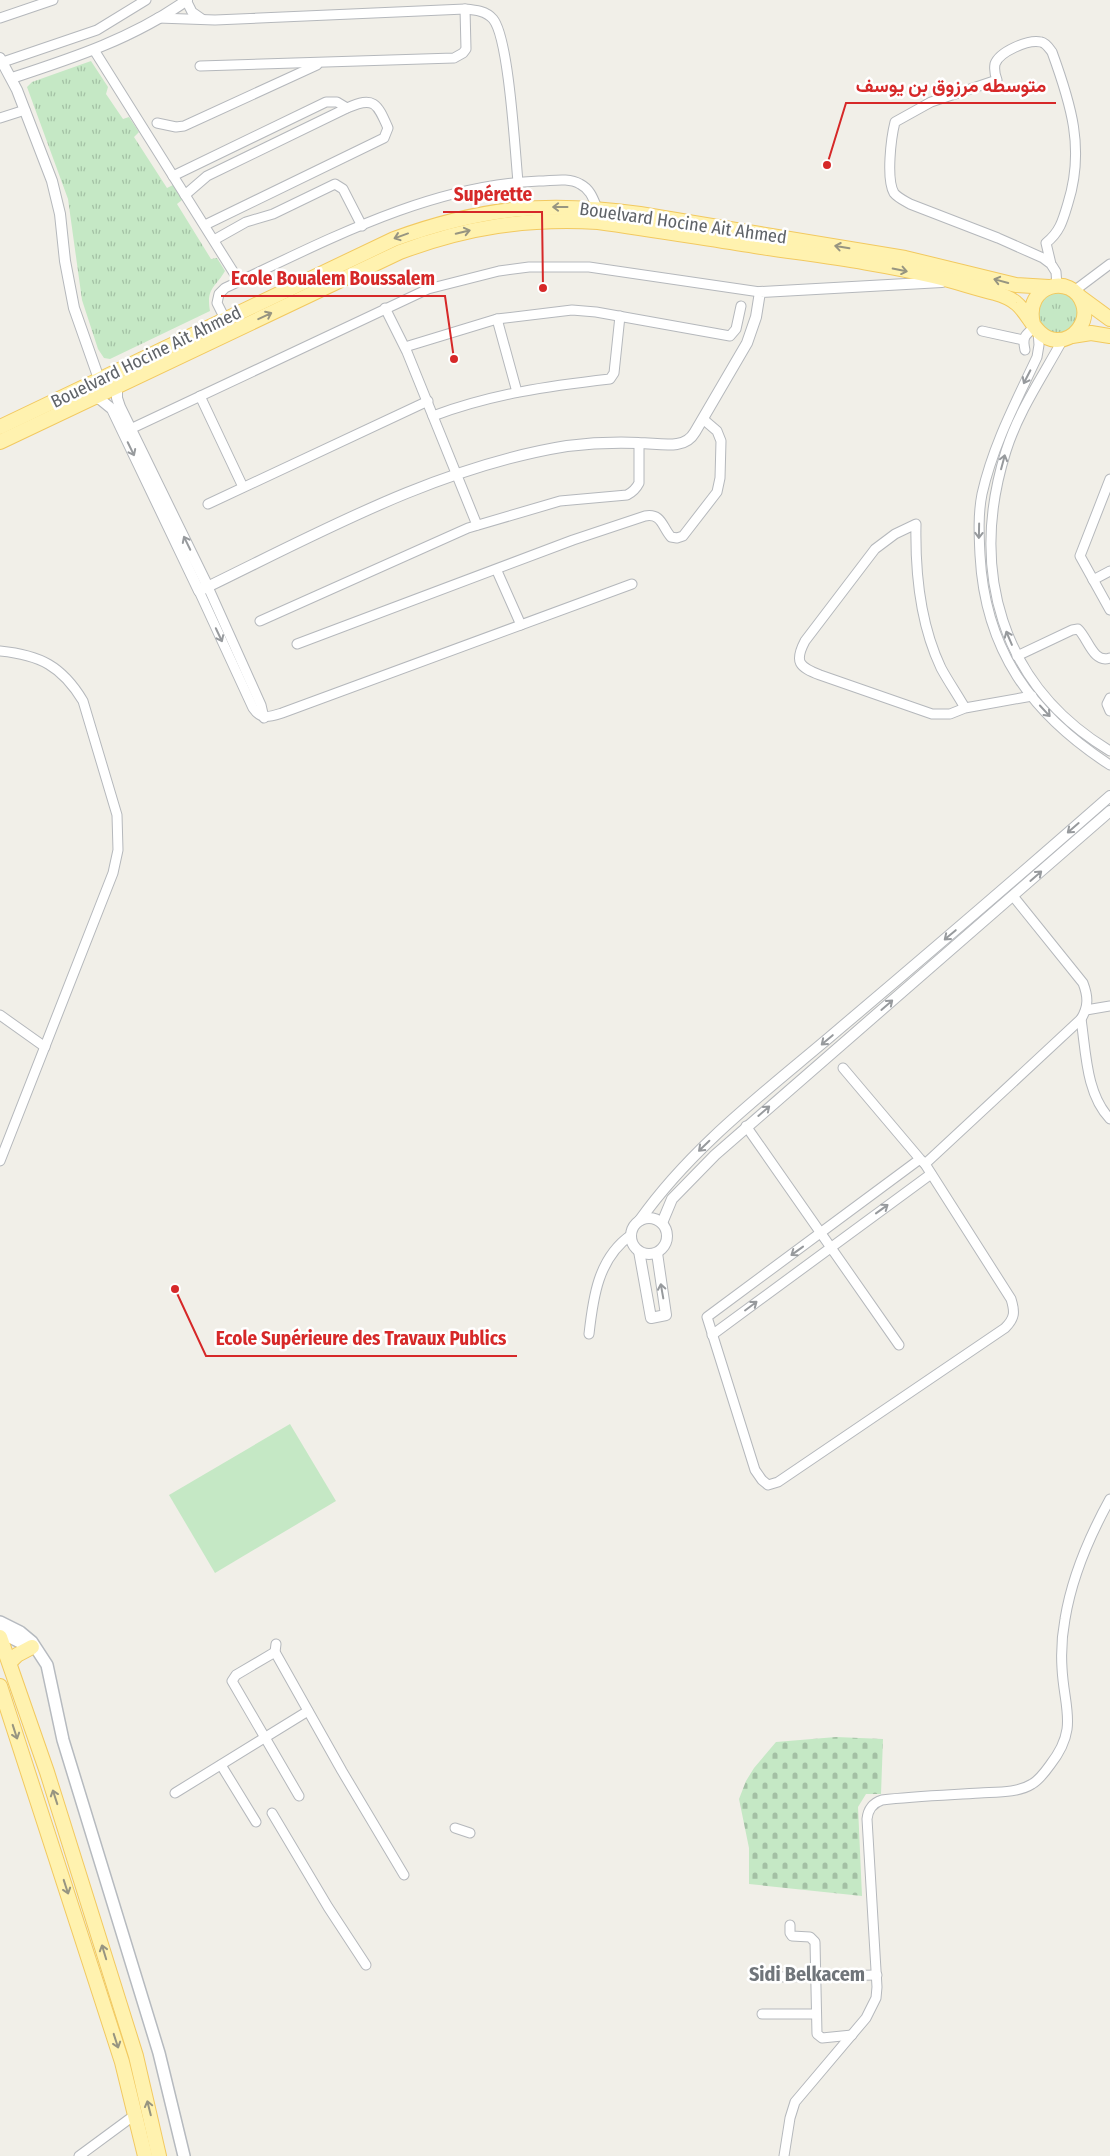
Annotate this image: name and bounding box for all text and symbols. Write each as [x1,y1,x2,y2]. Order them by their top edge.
callout: متوسطه مرزوق بن يوسف [846,69,1056,103]
text: متوسطه مرزوق بن يوسف [856,74,1046,98]
callout: Supérette [443,178,542,212]
text: Supérette [454,183,533,206]
street label: Bouelvard Hocine Ait Ahmed [578,198,788,248]
one-way arrow [552,202,568,212]
one-way arrow [454,226,470,236]
one-way arrow [394,232,409,241]
one-way arrow [834,242,850,252]
callout: Ecole Boualem Boussalem [221,262,445,296]
one-way arrow [892,265,908,275]
text: Ecole Boualem Boussalem [231,267,435,290]
one-way arrow [993,275,1009,285]
street label: Bouelvard Hocine Ait Ahmed [47,301,245,413]
one-way arrow [257,310,272,320]
one-way arrow [1022,370,1032,385]
one-way arrow [127,441,136,456]
one-way arrow [999,454,1008,470]
one-way arrow [975,523,984,539]
one-way arrow [182,536,191,551]
one-way arrow [215,628,225,643]
one-way arrow [1003,631,1013,646]
one-way arrow [1039,705,1051,718]
one-way arrow [1067,823,1080,834]
one-way arrow [1030,870,1043,881]
one-way arrow [944,929,957,940]
one-way arrow [880,999,893,1010]
one-way arrow [820,1034,833,1046]
one-way arrow [757,1106,770,1117]
one-way arrow [697,1140,710,1152]
one-way arrow [875,1204,889,1214]
one-way arrow [790,1246,804,1256]
one-way arrow [656,1284,666,1300]
one-way arrow [744,1300,757,1311]
callout: Ecole Supérieure des Travaux Publics [206,1322,517,1356]
text: Ecole Supérieure des Travaux Publics [216,1327,507,1350]
one-way arrow [11,1724,21,1740]
one-way arrow [50,1790,59,1806]
one-way arrow [62,1878,71,1894]
one-way arrow [99,1945,108,1961]
district label: Sidi Belkacem [749,1962,865,1986]
one-way arrow [111,2033,121,2049]
one-way arrow [144,2101,153,2117]

